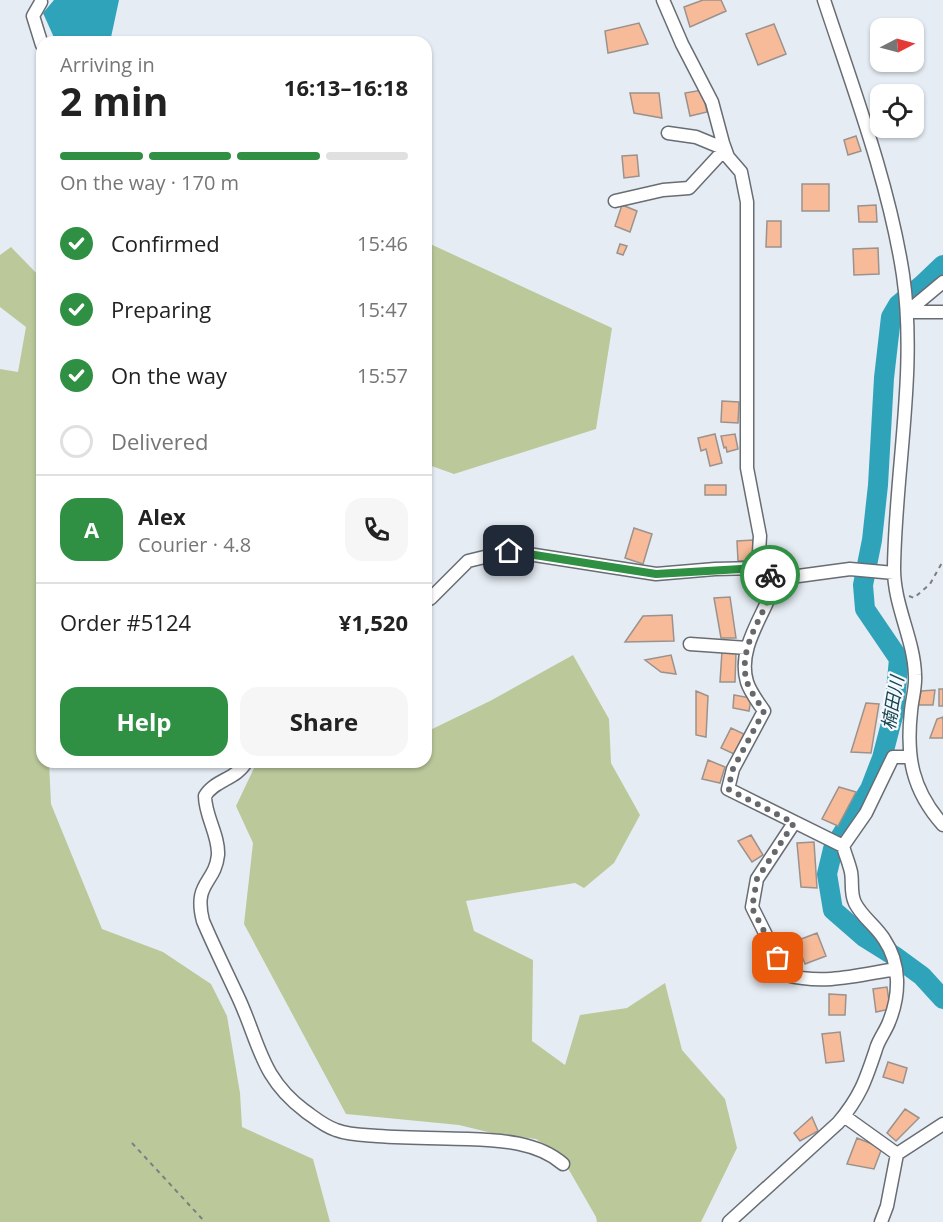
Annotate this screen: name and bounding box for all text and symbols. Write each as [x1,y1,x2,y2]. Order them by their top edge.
north arrow [870,18,924,72]
map controls [870,18,924,138]
text: Arriving in [60,51,155,78]
text: 16:13–16:18 [284,72,408,102]
text: 2 min [60,74,168,127]
button: locate [870,84,924,138]
text: On the way · 170 m [60,169,239,196]
icon: check [60,227,93,260]
text: Confirmed [111,228,220,258]
text: 15:46 [357,230,408,257]
icon: check [60,293,93,326]
text: Preparing [111,294,211,324]
text: 15:47 [357,296,408,323]
icon: check [60,359,93,392]
text: On the way [111,360,227,390]
text: 15:57 [357,362,408,389]
text: Delivered [111,426,209,456]
button: phone [345,498,408,561]
text: Alex [138,501,186,531]
text: A [84,514,99,544]
pin [483,525,534,576]
text: Courier · 4.8 [138,531,251,558]
icon: home [492,534,525,567]
courier [740,545,800,605]
icon: bike [754,559,787,592]
text: Order #5124 [60,607,191,637]
text: ¥1,520 [339,607,408,637]
water label: 楠田川 [875,672,909,732]
button: Help [60,687,228,756]
button: Share [240,687,408,756]
pin [752,932,803,983]
icon: bag [761,941,794,974]

